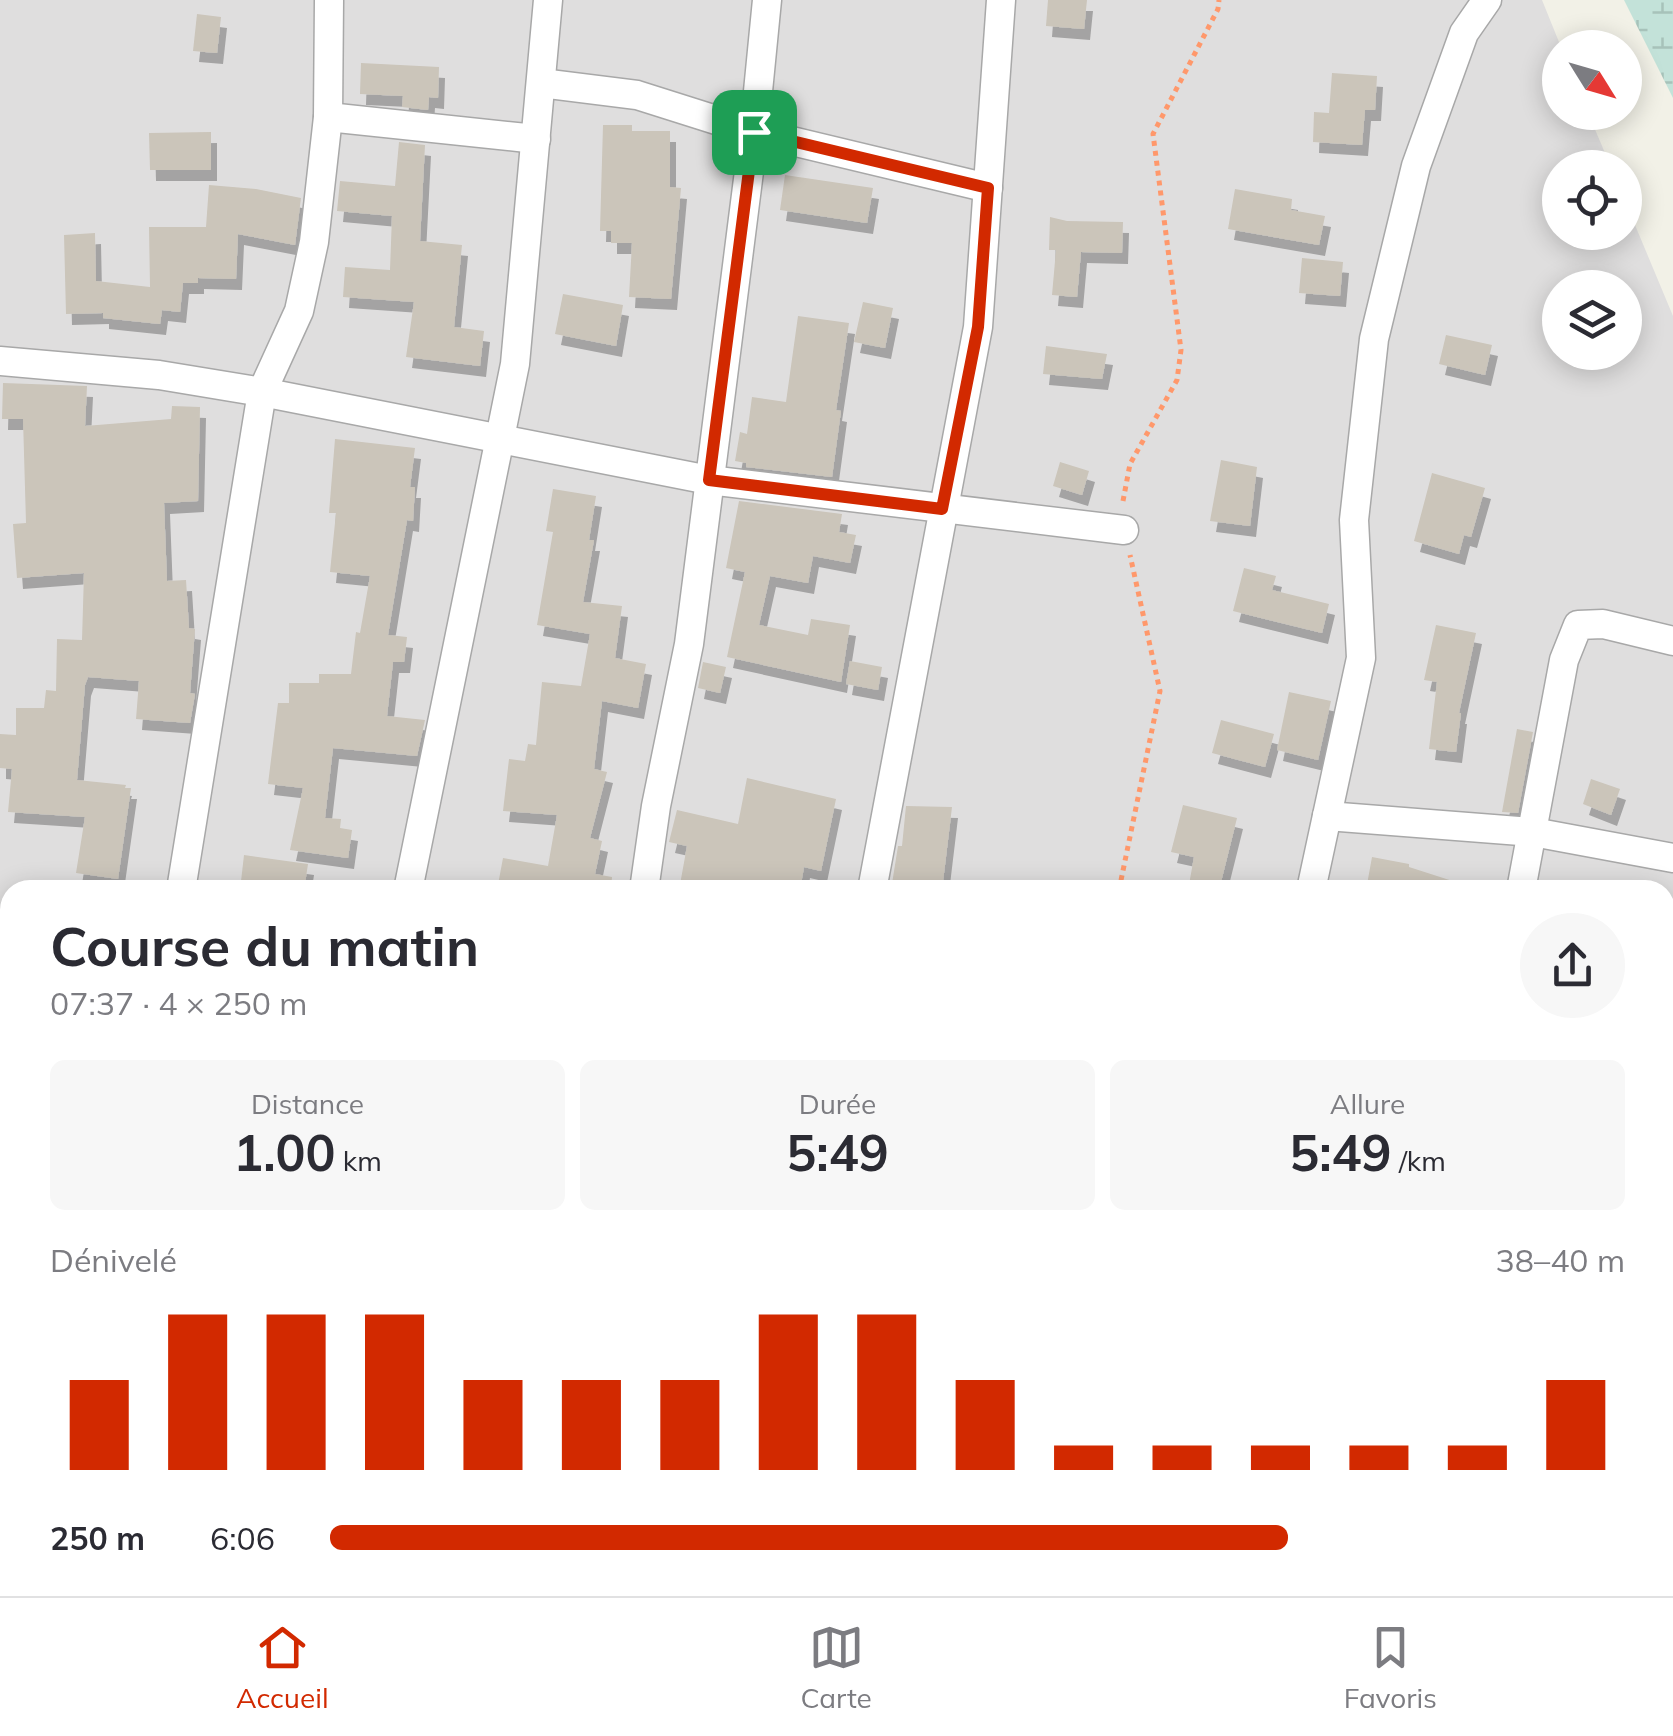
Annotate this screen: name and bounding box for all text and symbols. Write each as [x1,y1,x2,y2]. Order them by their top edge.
north arrow [1542,30,1642,130]
map controls [1542,30,1642,370]
pin [712,90,797,175]
icon: arrive [727,105,782,160]
button: locate [1542,150,1642,250]
button: layers [1542,270,1642,370]
text: Course du matin [50,911,479,980]
button: share [1520,913,1625,1018]
text: 07:37 · 4 × 250 m [50,983,307,1023]
text: Distance [251,1086,364,1121]
text: Durée [799,1086,876,1121]
text: Allure [1330,1086,1405,1121]
text: 1.00 [233,1121,336,1184]
text: 5:49 [786,1121,889,1184]
text: 5:49 [1289,1121,1392,1184]
text: km [336,1143,382,1178]
text: /km [1392,1143,1446,1178]
text: Dénivelé [50,1240,177,1280]
text: 38–40 m [1496,1240,1625,1280]
text: 250 m [50,1518,145,1558]
text: 6:06 [210,1518,275,1558]
tab: Accueil [236,1620,329,1715]
tab: Carte [801,1620,872,1715]
tab: Favoris [1344,1620,1437,1715]

